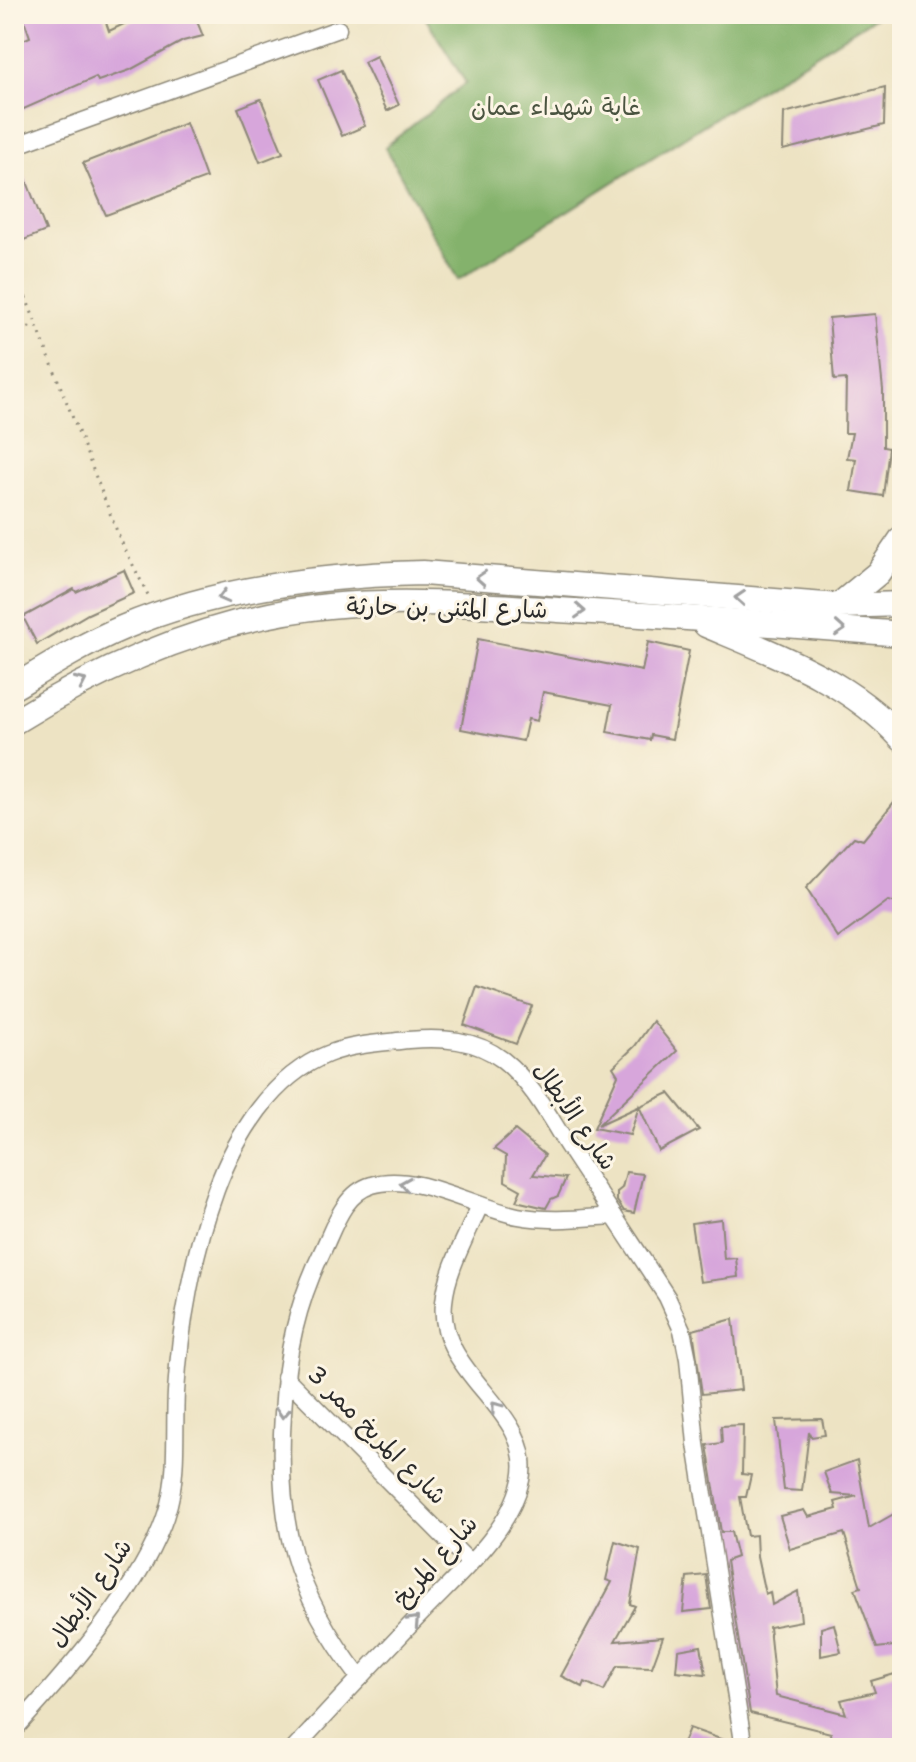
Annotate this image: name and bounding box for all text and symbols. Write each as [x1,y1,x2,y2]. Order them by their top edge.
park label: غابة شهداء عمان [471,91,641,123]
one-way arrow [474,570,487,587]
one-way arrow [217,588,231,605]
street label: شارع المثنى بن حارثة [346,590,548,627]
one-way arrow [733,590,746,607]
one-way arrow [574,602,587,619]
one-way arrow [833,620,846,637]
one-way arrow [73,676,88,692]
street label: شارع الأبطال [525,1055,625,1177]
one-way arrow [398,1176,412,1193]
street label: شارع المريخ ممر 3 [300,1358,454,1512]
one-way arrow [491,1401,505,1416]
one-way arrow [275,1407,292,1420]
street label: شارع المريخ [385,1508,485,1614]
street label: شارع الأبطال [40,1532,140,1654]
one-way arrow [404,1616,419,1630]

